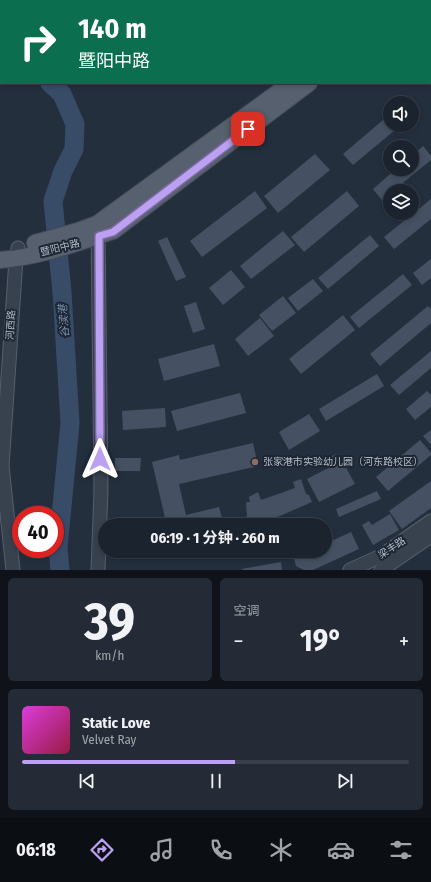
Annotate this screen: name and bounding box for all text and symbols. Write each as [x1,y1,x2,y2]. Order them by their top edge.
text: 140 m [78,12,147,45]
icon: right [12,16,64,68]
text: 暨阳中路 [78,50,150,72]
map controls [383,96,419,220]
button: sound [383,96,419,132]
pin [231,112,265,146]
icon: arrive [237,118,259,140]
button: search [383,140,419,176]
button: layers [383,184,419,220]
street label: 暨阳中路 [39,237,81,259]
water label: 谷渎港 [56,302,72,338]
street label: 河西路 [4,310,18,340]
position arrow [79,438,121,480]
place label: 张家港市实验幼儿园（河东路校区） [263,456,423,468]
marker: 张家港市实验幼儿园（河东路校区） [250,457,260,467]
speed limit sign: 40 [12,506,64,558]
text: 06:19 · 1 分钟 · 260 m [150,529,280,547]
street label: 梁丰路 [376,535,408,561]
text: 39 [84,590,135,653]
text: 空调 [234,603,260,618]
text: 19° [300,623,342,659]
text: − [234,628,243,655]
text: + [399,628,409,655]
text: km/h [95,648,124,663]
text: Static Love [82,714,150,732]
text: Velvet Ray [82,732,136,747]
icon: previous [76,770,98,792]
icon: pause [205,770,227,792]
icon: next [334,770,356,792]
icon: directions [88,836,116,864]
icon: music [148,836,176,864]
icon: phone [207,836,235,864]
icon: climate [267,836,295,864]
icon: car [327,836,355,864]
icon: filters [387,836,415,864]
text: 06:18 [16,839,56,861]

